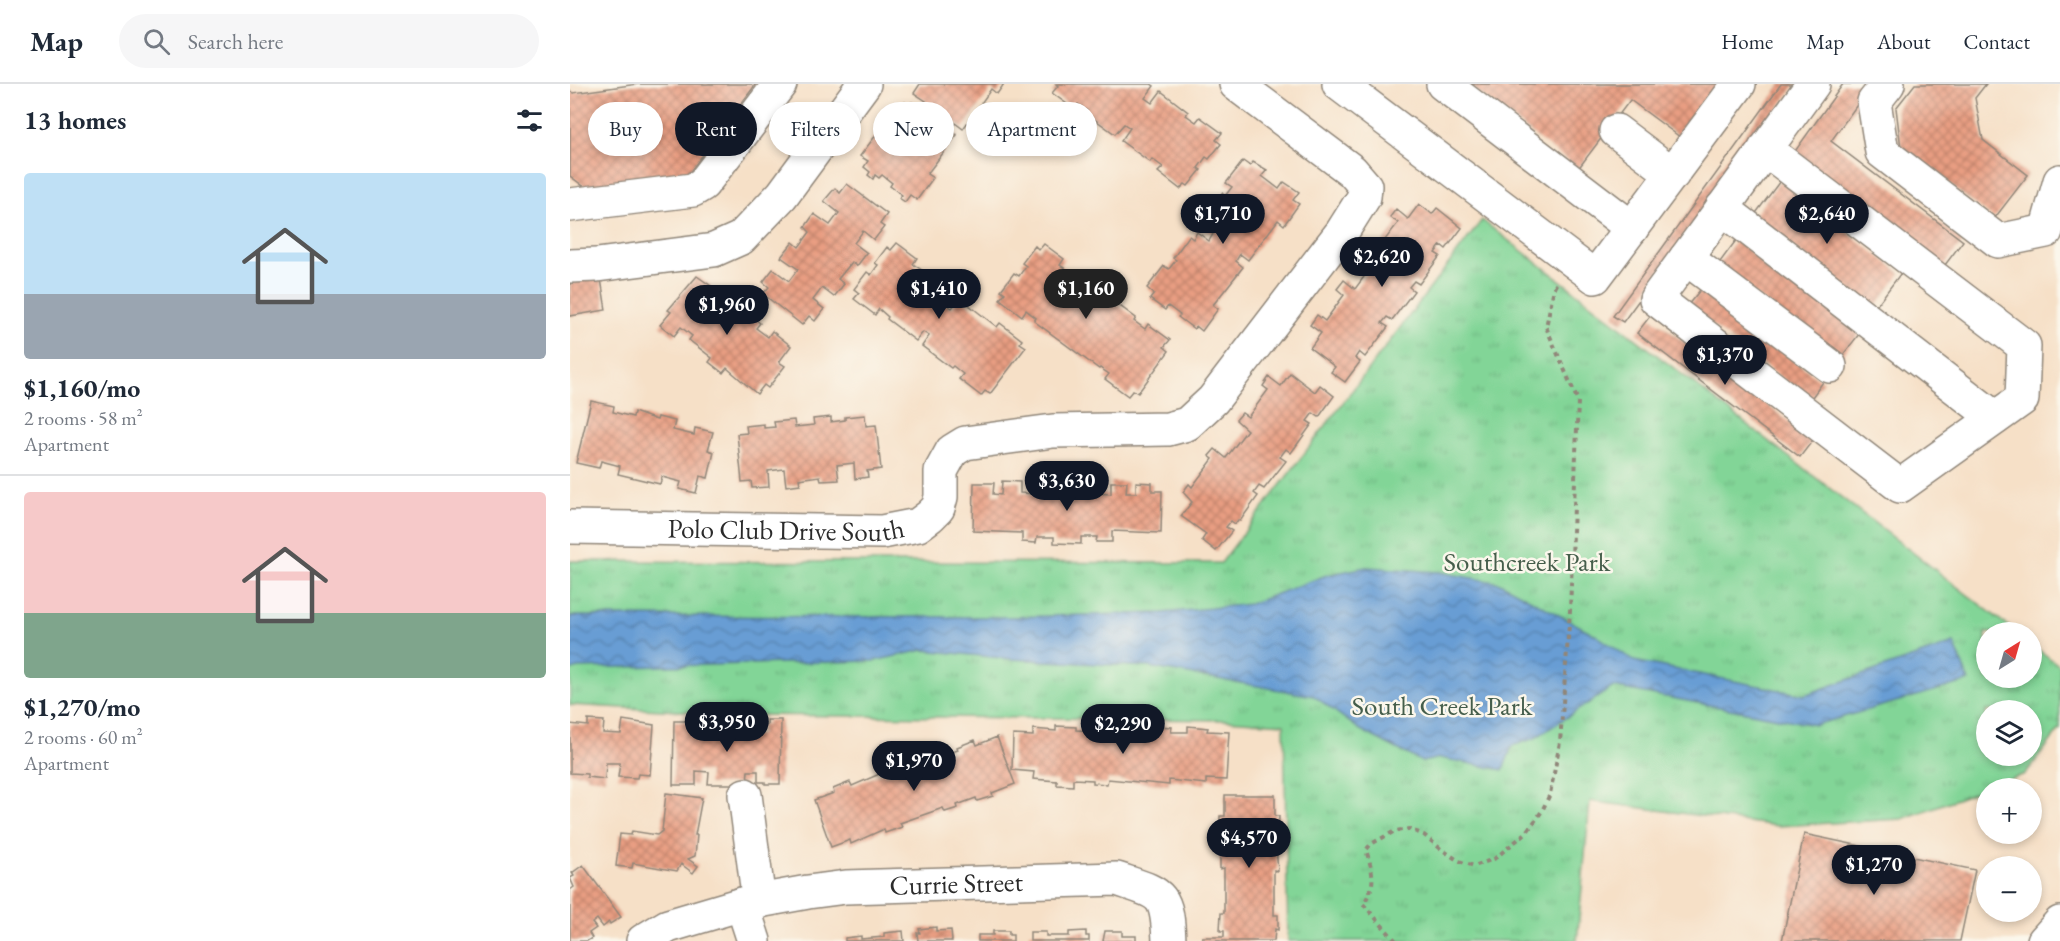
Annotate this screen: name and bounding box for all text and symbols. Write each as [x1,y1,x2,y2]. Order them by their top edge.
search box [119,14,539,68]
text: Map [30,23,83,59]
icon: search [140,25,173,58]
text: Search here [188,27,283,56]
text: Home [1721,28,1773,55]
text: Map [1806,28,1844,55]
text: About [1877,28,1930,55]
text: Contact [1963,28,2030,55]
chip: Buy [588,102,663,156]
chip: Rent [675,102,757,156]
chip: Filters [769,102,861,156]
chip: New [873,102,954,156]
chip: Apartment [966,102,1097,156]
text: 13 homes [24,103,126,137]
icon: filters [513,104,546,137]
pin: $1,710 [1174,194,1272,245]
pin: $2,640 [1778,194,1876,245]
text: $1,710 [1195,200,1251,226]
text: $2,640 [1799,200,1855,226]
icon: home [231,212,339,320]
pin: $2,620 [1333,237,1431,288]
text: $2,620 [1354,243,1410,269]
pin: $1,410 [890,269,988,320]
pin: $1,160 [1037,269,1135,320]
text: $1,410 [911,275,967,301]
text: $1,160 [1058,275,1114,301]
pin: $1,960 [678,285,776,336]
text: $1,960 [699,291,755,317]
pin: $1,370 [1676,335,1774,386]
text: $1,370 [1697,341,1753,367]
text: $1,160/mo [24,371,140,405]
text: 2 rooms · 58 m² [24,405,143,431]
text: Apartment [24,431,109,457]
pin: $3,630 [1018,461,1116,512]
text: $3,630 [1039,467,1095,493]
street label: Polo Club Drive South [667,510,907,549]
icon: home [231,531,339,639]
park label: Southcreek Park [1444,544,1611,579]
north arrow [1976,622,2042,688]
map controls [1976,622,2042,922]
park label: South Creek Park [1352,688,1533,723]
text: $1,270/mo [24,690,140,724]
button: layers [1976,700,2042,766]
pin: $3,950 [678,702,776,753]
pin: $2,290 [1074,704,1172,755]
text: $3,950 [699,708,755,734]
text: $2,290 [1095,710,1151,736]
text: 2 rooms · 60 m² [24,724,143,750]
pin: $1,970 [865,741,963,792]
text: $1,970 [886,747,942,773]
text: Apartment [24,750,109,776]
button: + [1976,778,2042,844]
pin: $4,570 [1200,818,1298,869]
text: $4,570 [1221,824,1277,850]
pin: $1,270 [1825,845,1923,896]
text: $1,270 [1846,851,1902,877]
button: − [1976,856,2042,922]
street label: Currie Street [889,864,1024,903]

